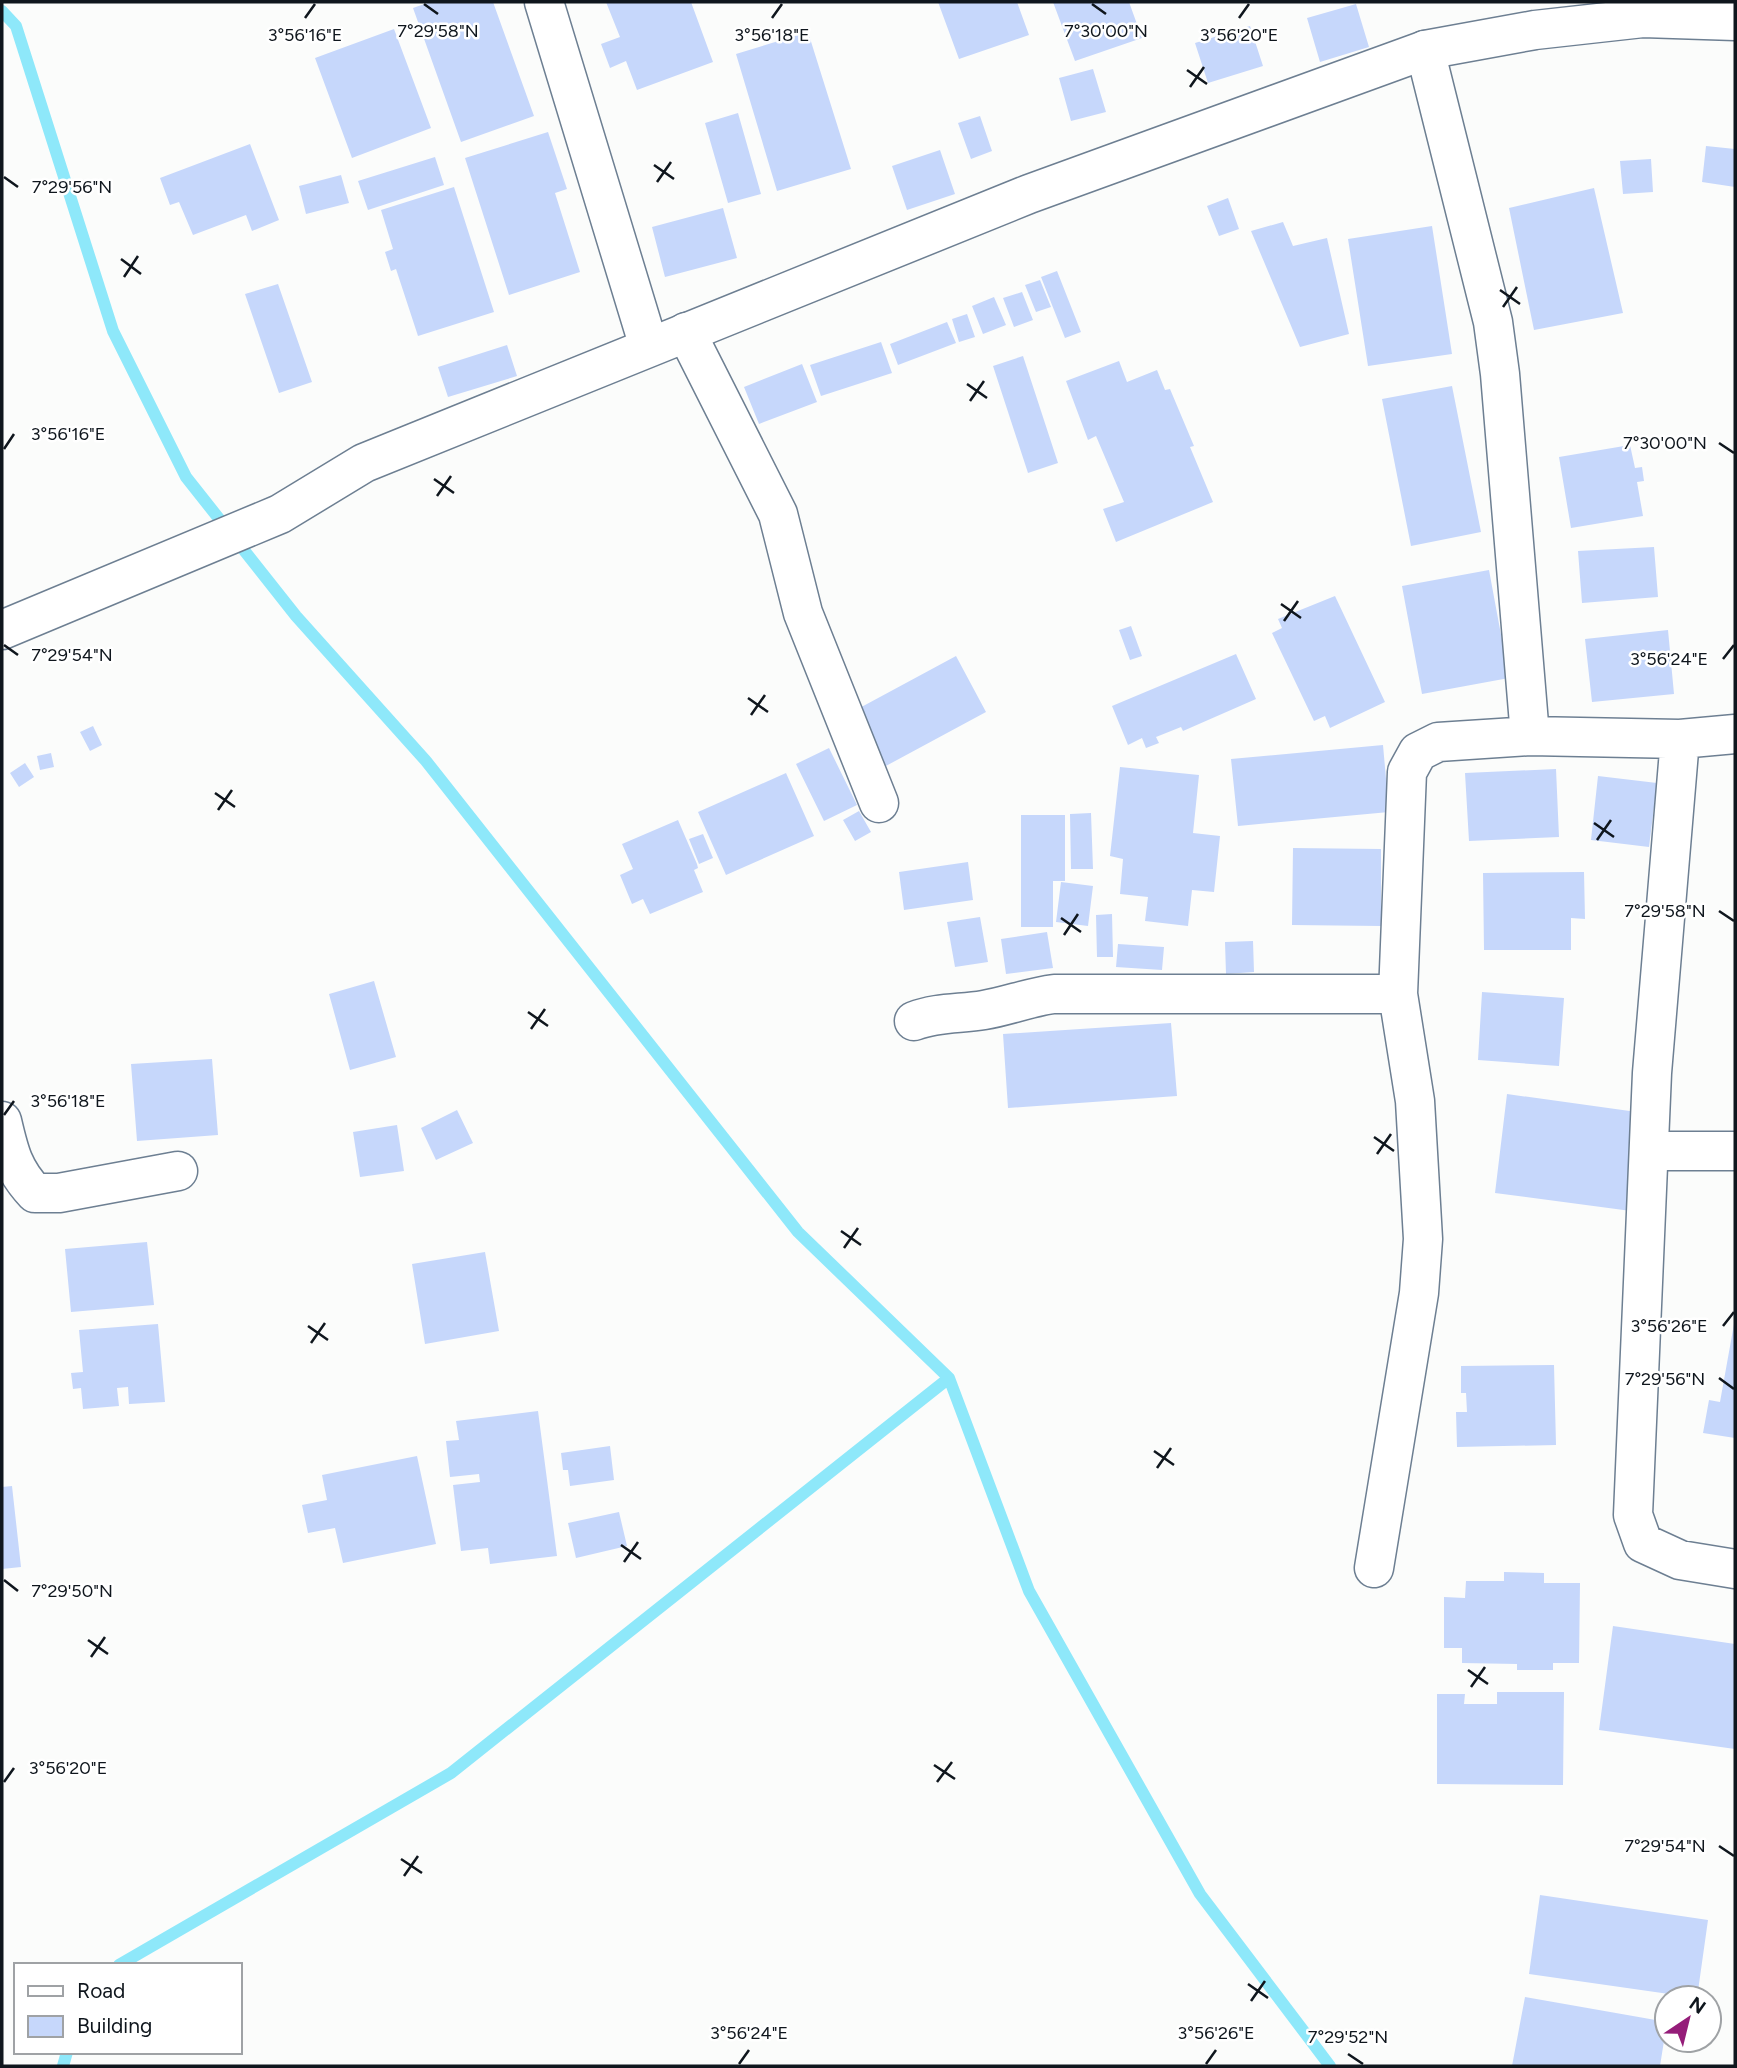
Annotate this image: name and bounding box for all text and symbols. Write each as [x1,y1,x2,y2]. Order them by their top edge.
text: 7°29'58"N [397,20,479,42]
text: 7°30'00"N [1064,20,1148,42]
text: 3°56'16"E [268,24,342,46]
text: 3°56'18"E [734,24,810,46]
text: 3°56'20"E [1200,24,1278,46]
text: 7°29'56"N [32,176,112,198]
text: 3°56'16"E [31,423,105,445]
text: 7°30'00"N [1623,432,1707,454]
text: 7°29'54"N [31,644,113,666]
text: 3°56'24"E [1630,648,1708,670]
text: 7°29'58"N [1624,900,1706,922]
text: 3°56'18"E [30,1090,106,1112]
text: 3°56'26"E [1630,1315,1708,1337]
text: 7°29'56"N [1625,1368,1705,1390]
text: 7°29'50"N [31,1580,113,1602]
text: 3°56'20"E [29,1757,107,1779]
text: 7°29'54"N [1624,1835,1706,1857]
legend [14,1963,242,2054]
text: Road [77,1978,125,2003]
north arrow [1653,1984,1723,2054]
text: N [1685,1992,1710,2019]
text: Building [77,2013,152,2038]
text: 3°56'24"E [710,2022,788,2044]
text: 3°56'26"E [1177,2022,1255,2044]
text: 7°29'52"N [1308,2026,1388,2048]

